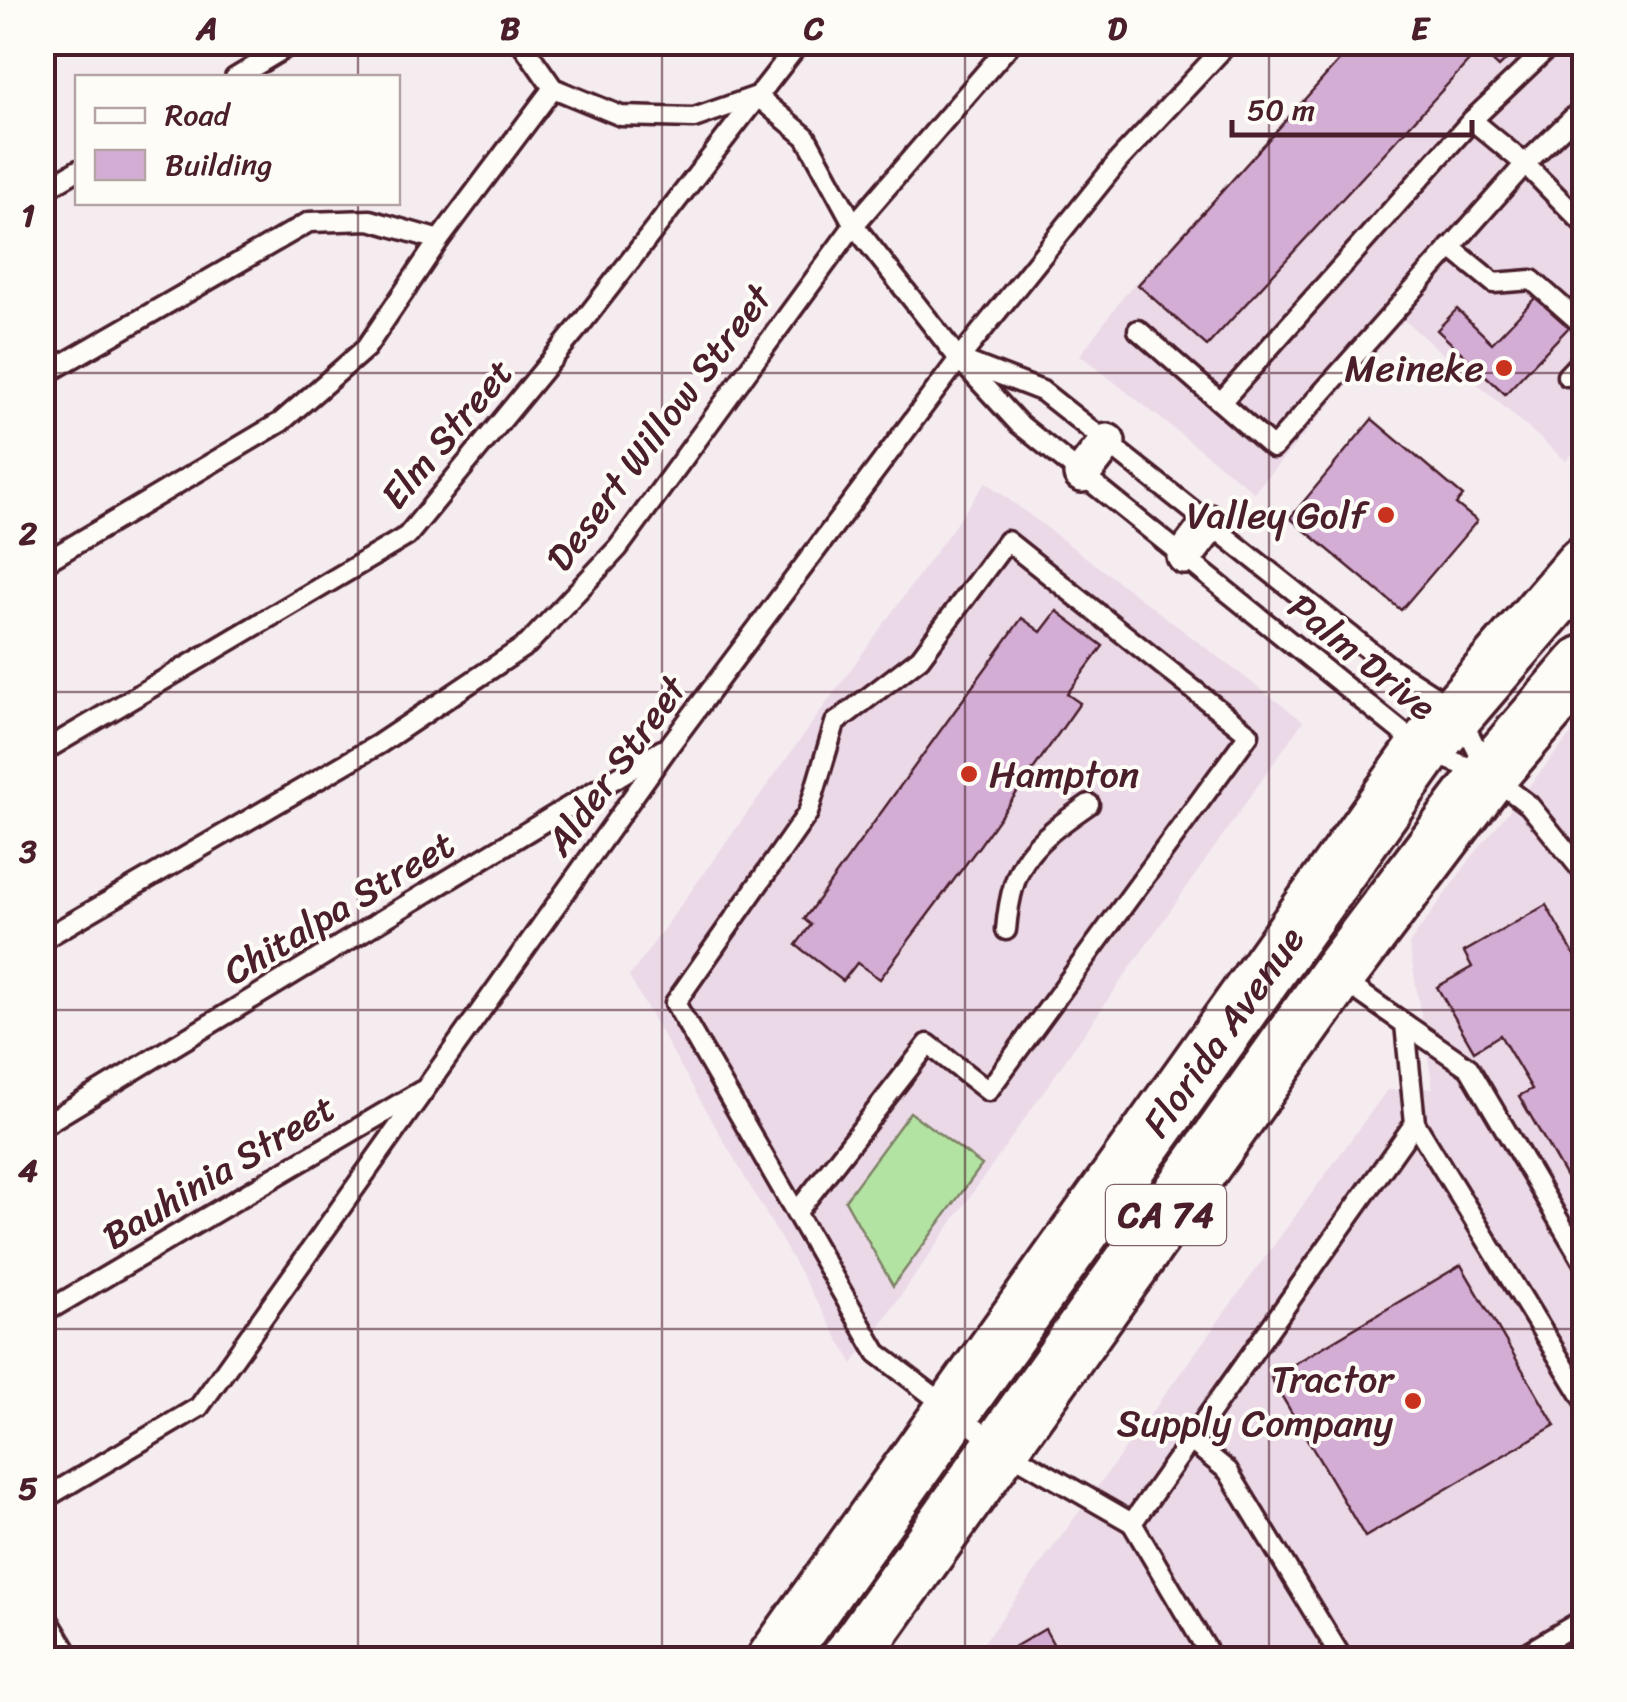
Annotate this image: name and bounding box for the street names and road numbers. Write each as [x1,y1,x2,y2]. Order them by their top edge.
street label: Desert Willow Street [528,268,791,586]
street label: Elm Street [363,343,531,525]
street label: Palm Drive [1272,575,1452,739]
street label: Alder Street [527,660,706,871]
street label: Chitalpa Street [210,812,468,1004]
street label: Florida Avenue [1124,911,1322,1152]
street label: Bauhinia Street [89,1076,349,1268]
road number: CA 74 [1106,1185,1226,1245]

